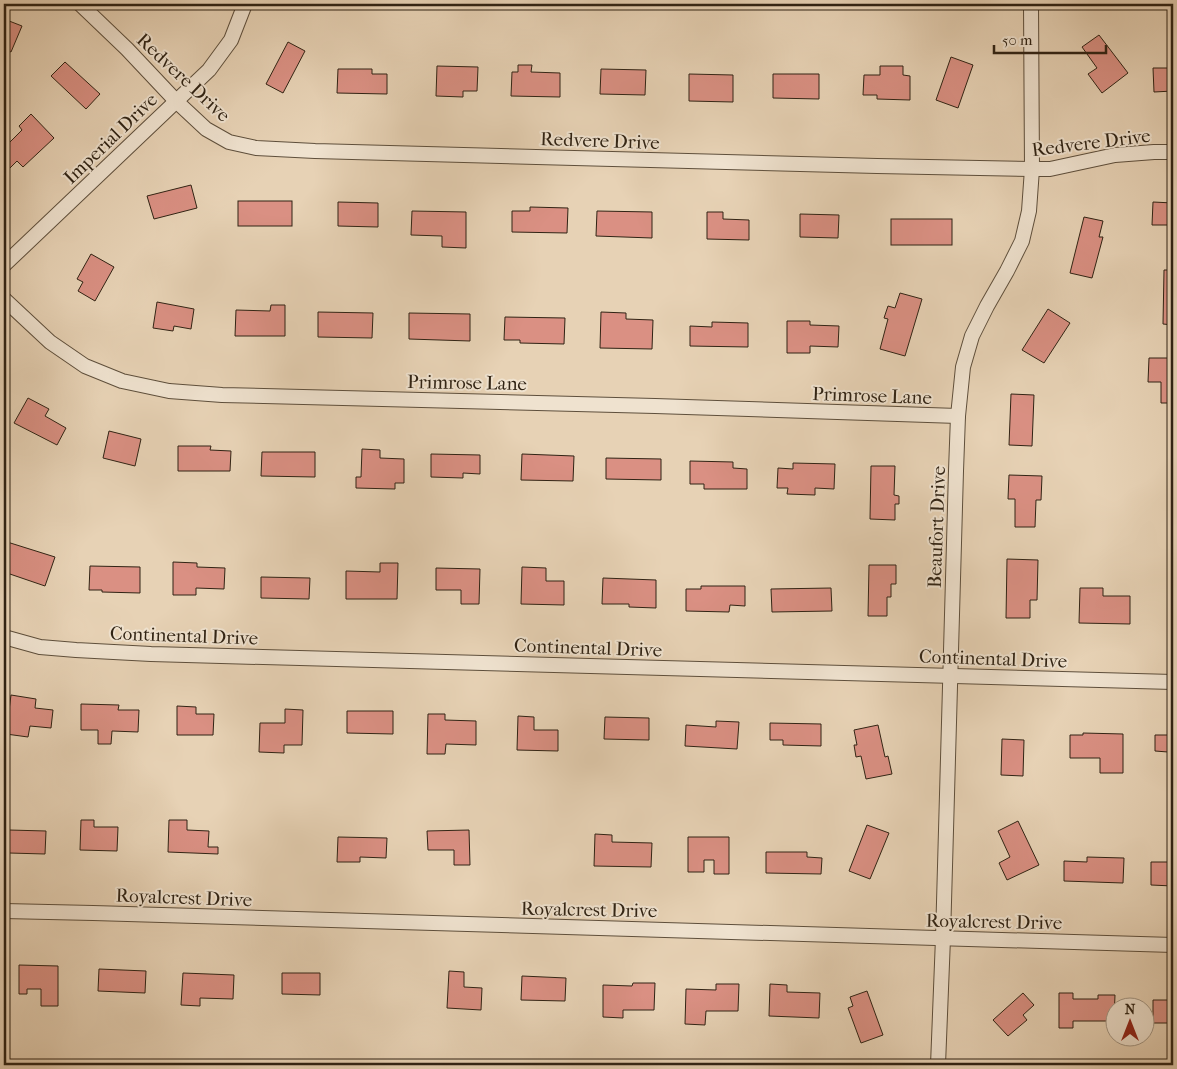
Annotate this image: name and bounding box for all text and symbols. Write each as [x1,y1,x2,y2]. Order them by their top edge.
scale bar [994,22,1107,54]
street label: Redvere Drive [132,29,235,127]
text: 50 m [1002,31,1033,49]
street label: Imperial Drive [59,89,162,189]
street label: Redvere Drive [1030,125,1152,161]
street label: Redvere Drive [540,128,660,154]
street label: Primrose Lane [407,371,527,395]
street label: Primrose Lane [812,383,932,409]
street label: Beaufort Drive [924,466,950,588]
street label: Continental Drive [110,622,258,650]
street label: Continental Drive [514,634,662,662]
street label: Continental Drive [919,645,1067,673]
street label: Royalcrest Drive [115,885,253,911]
street label: Royalcrest Drive [521,898,657,922]
street label: Royalcrest Drive [926,910,1062,934]
north arrow [1104,996,1154,1046]
text: N [1125,1001,1136,1018]

